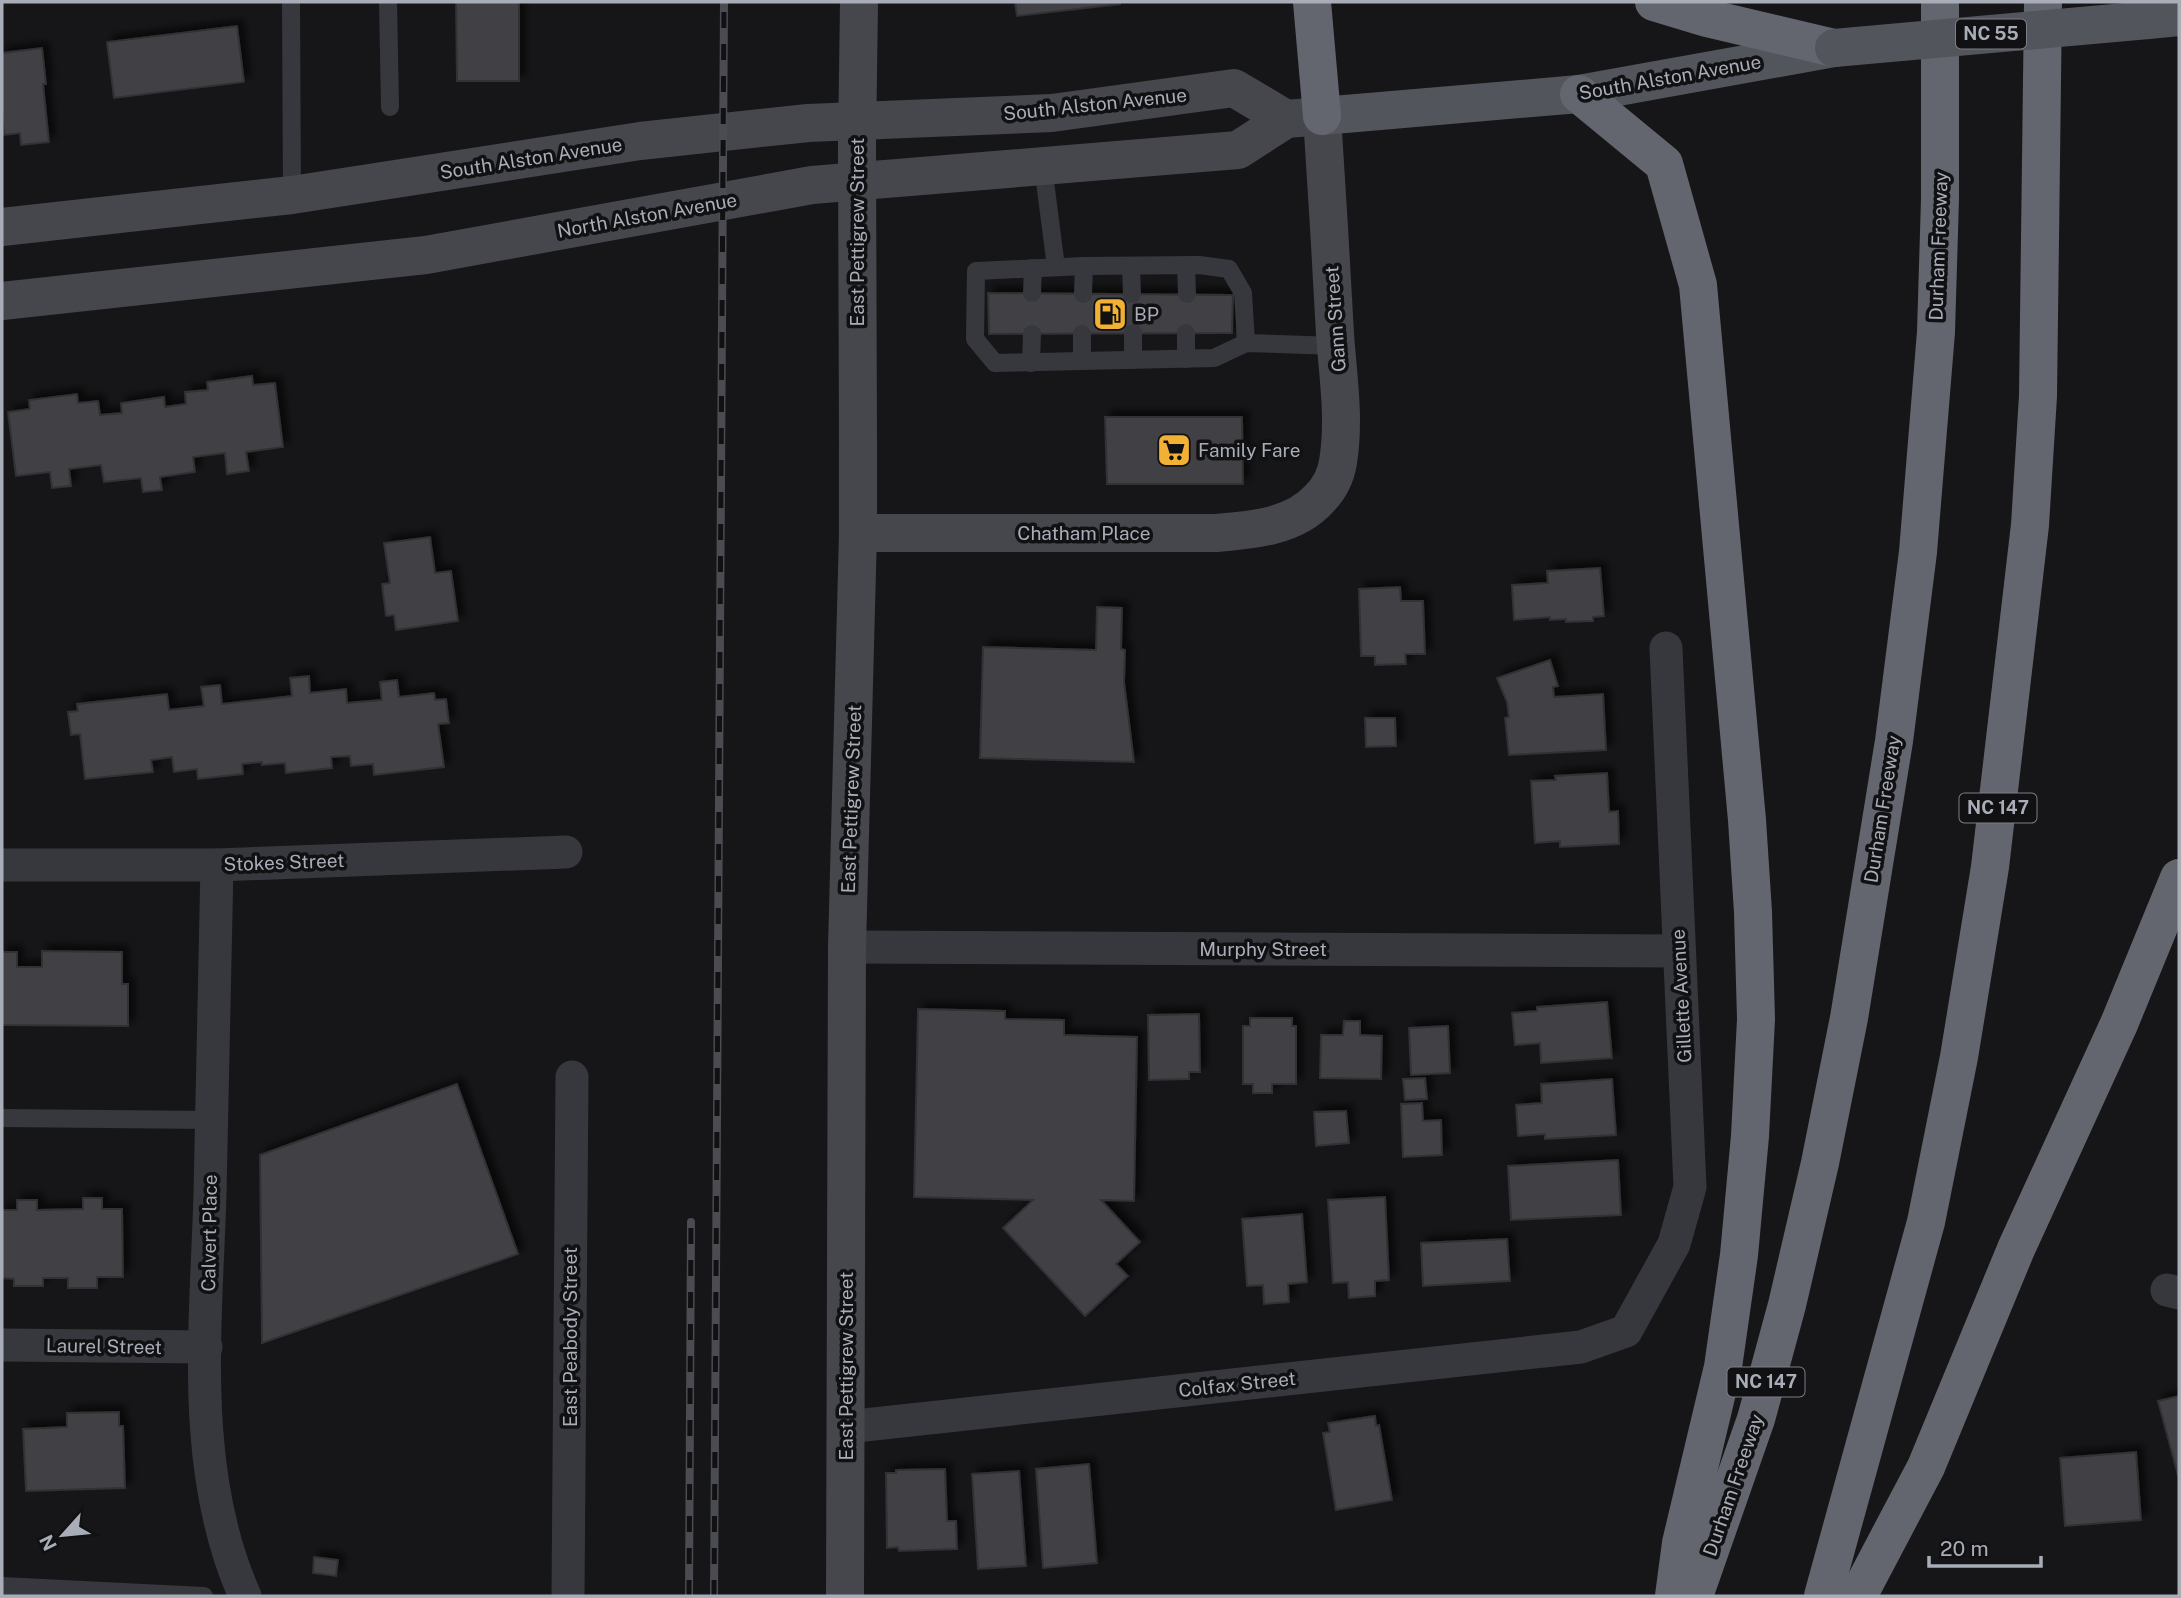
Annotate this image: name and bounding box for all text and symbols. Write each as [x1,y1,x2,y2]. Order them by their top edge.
road number: NC 55 [1956,19,2026,48]
street label: South Alston Avenue [1577,50,1763,104]
street label: South Alston Avenue [1002,83,1188,125]
street label: South Alston Avenue [438,133,624,183]
street label: East Pettigrew Street [846,138,868,326]
street label: Durham Freeway [1924,171,1952,321]
street label: North Alston Avenue [555,188,739,242]
street label: Gann Street [1320,265,1350,373]
fuel station icon: BP [1091,295,1129,333]
place label: BP [1134,303,1159,325]
supermarket icon: Family Fare [1155,431,1193,469]
place label: Family Fare [1198,439,1301,461]
street label: Chatham Place [1017,522,1151,544]
street label: East Pettigrew Street [837,704,865,894]
street label: Durham Freeway [1859,734,1905,884]
road number: NC 147 [1960,794,2036,822]
street label: Stokes Street [223,849,345,875]
street label: Gillette Avenue [1667,929,1695,1063]
street label: Murphy Street [1199,938,1327,960]
street label: Calvert Place [197,1174,221,1292]
street label: East Peabody Street [559,1247,581,1427]
street label: East Pettigrew Street [835,1272,857,1460]
street label: Laurel Street [46,1334,162,1358]
street label: Colfax Street [1177,1367,1297,1401]
road number: NC 147 [1728,1367,1804,1396]
street label: Durham Freeway [1698,1411,1768,1559]
north arrow [28,1500,98,1570]
scale bar [1929,1524,2041,1568]
text: N [35,1531,61,1554]
text: 20 m [1940,1536,1989,1561]

